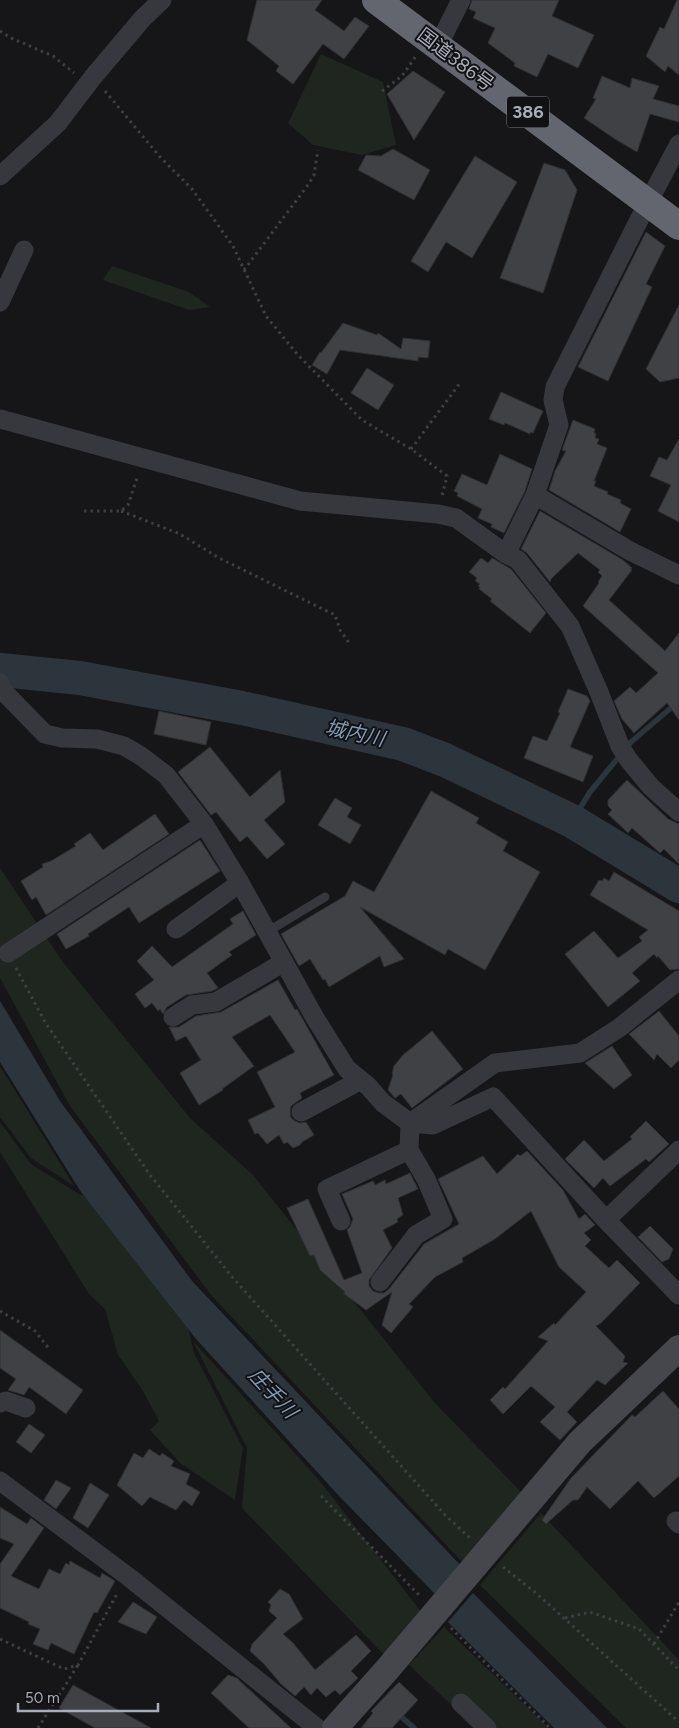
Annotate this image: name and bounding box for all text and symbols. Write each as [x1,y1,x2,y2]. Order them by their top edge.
street label: 国道386号 [413,23,498,96]
road number: 386 [507,96,549,128]
water label: 城内川 [323,715,389,751]
water label: 庄手川 [244,1363,304,1425]
scale bar [18,1680,158,1712]
text: 50 m [25,1689,60,1707]

